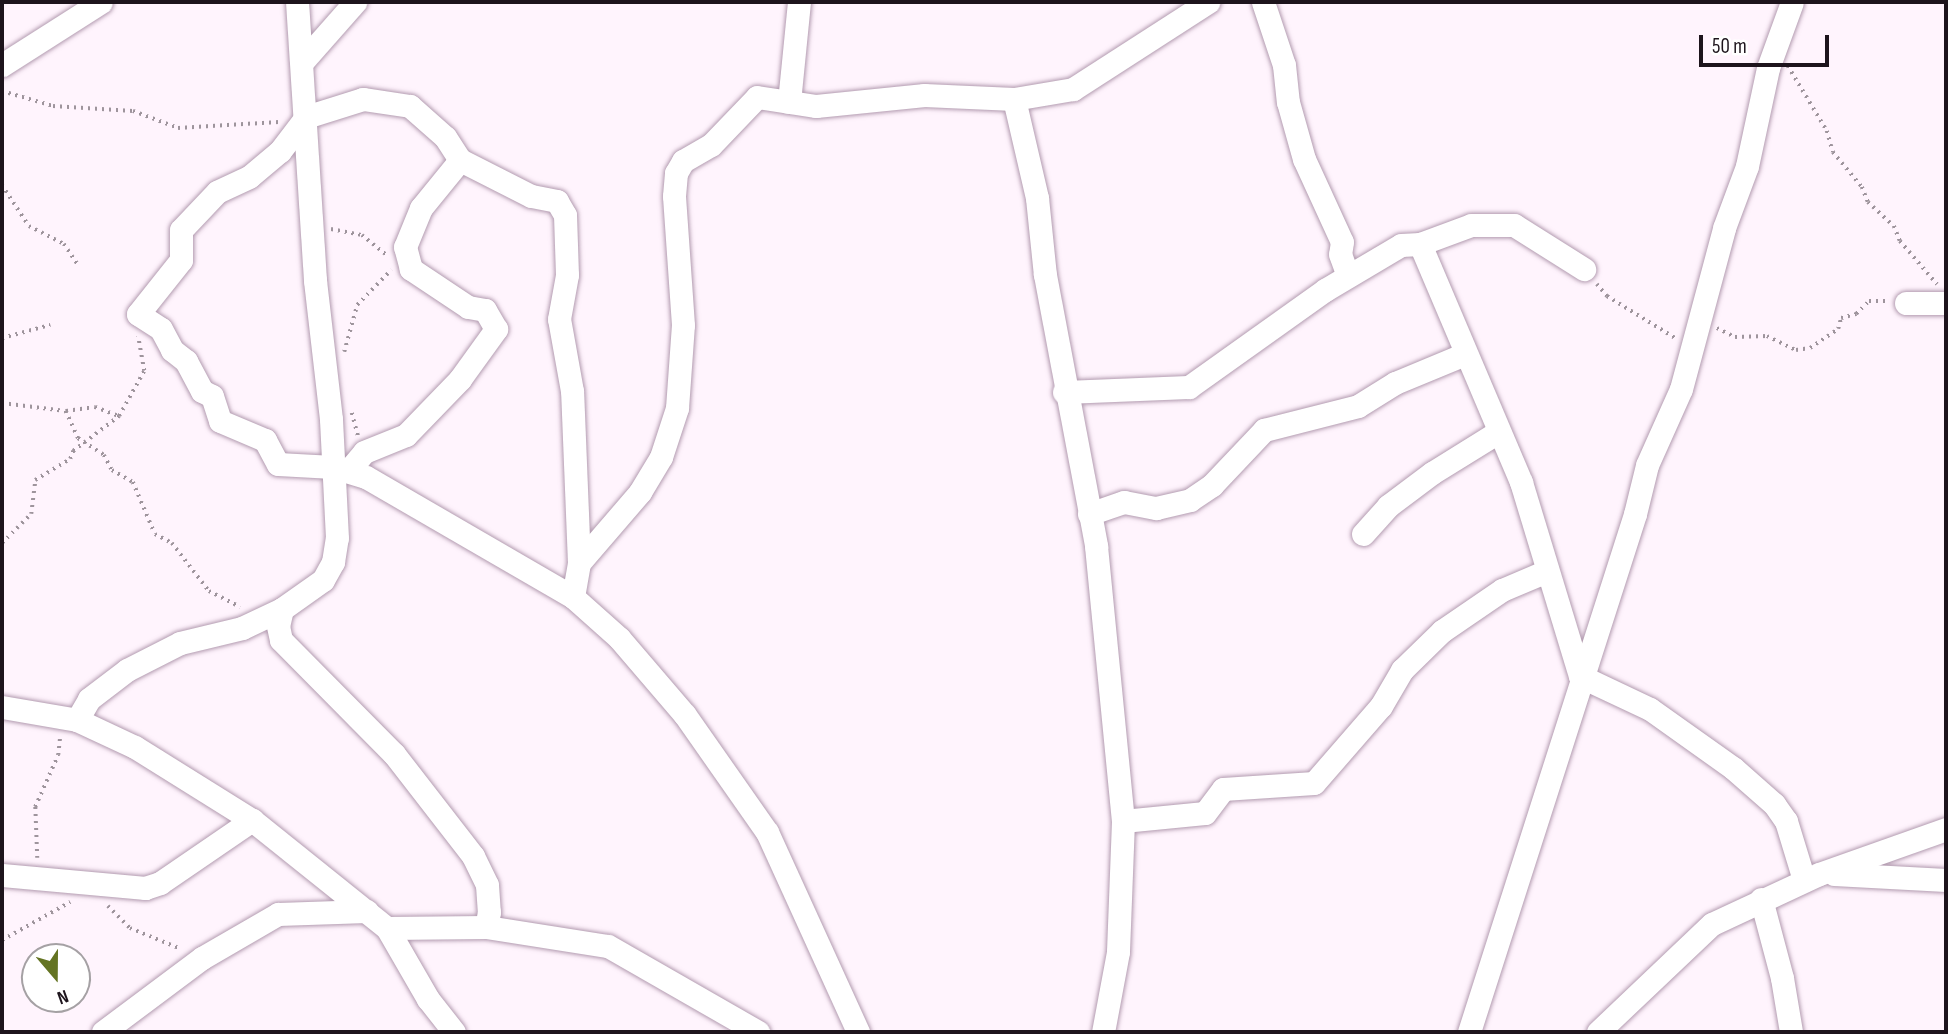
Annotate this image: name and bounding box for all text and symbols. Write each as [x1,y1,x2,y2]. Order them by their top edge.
scale bar [1703,21,1832,65]
text: 50 m [1712,34,1747,59]
north arrow [21,943,91,1013]
text: N [54,984,71,1009]

